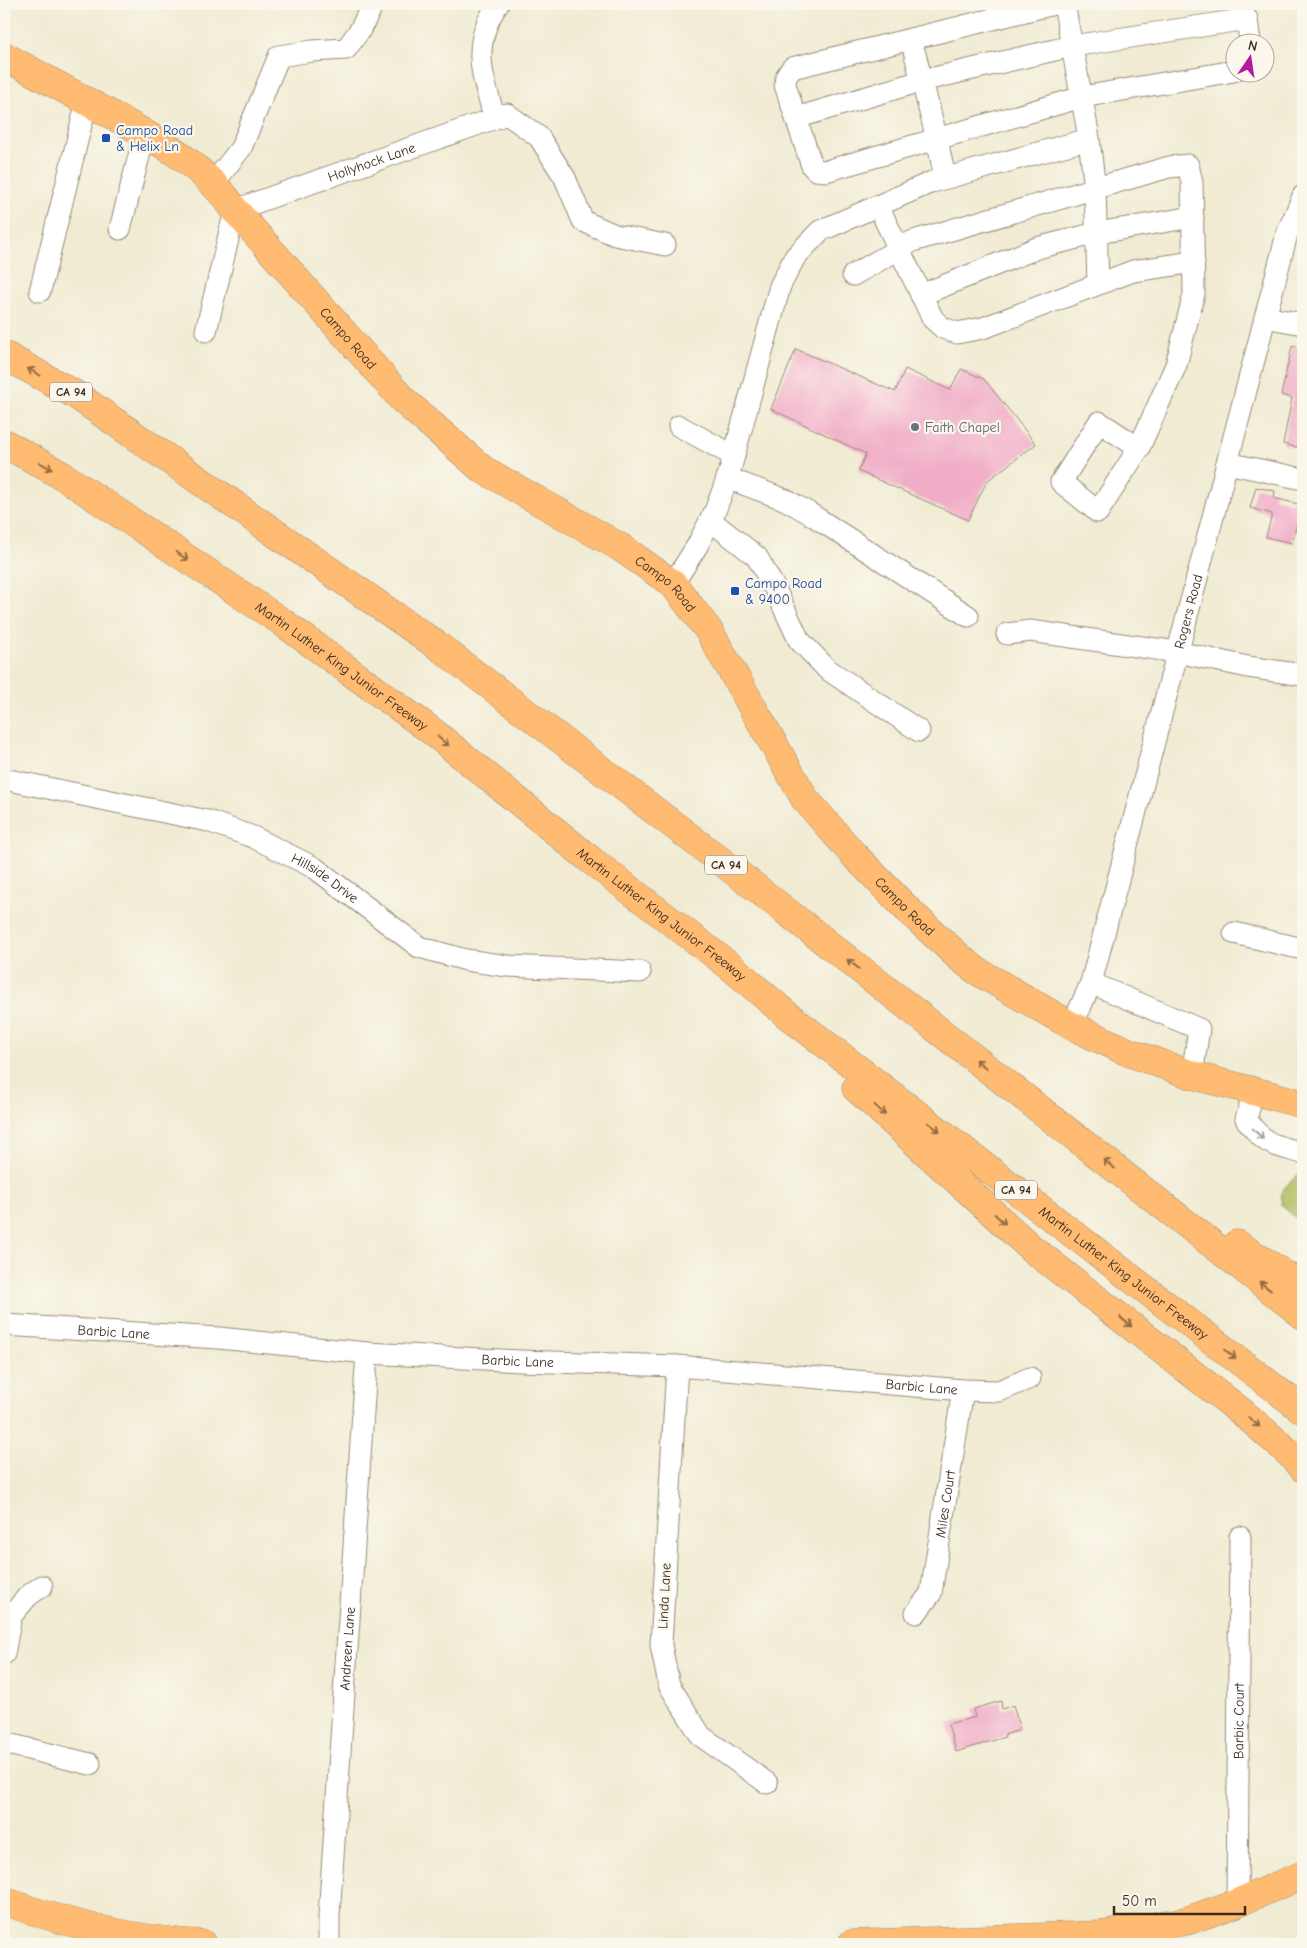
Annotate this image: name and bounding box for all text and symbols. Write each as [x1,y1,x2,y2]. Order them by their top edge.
north arrow [1224,32,1274,82]
text: N [1246,37,1259,55]
place label: Campo Road & Helix Ln [116,122,193,155]
marker: Campo Road & Helix Ln [100,132,112,144]
street label: Hollyhock Lane [325,139,418,186]
street label: Campo Road [316,304,380,373]
one-way arrow [28,366,42,376]
road number: CA 94 [50,382,92,402]
place label: Faith Chapel [925,419,1000,436]
marker: Faith Chapel [909,421,921,433]
one-way arrow [39,462,53,472]
one-way arrow [175,550,189,561]
street label: Campo Road [632,552,699,616]
street label: Rogers Road [1171,573,1207,651]
place label: Campo Road & 9400 [745,575,822,608]
marker: Campo Road & 9400 [729,585,741,597]
street label: Martin Luther King Junior Freeway [252,599,432,735]
one-way arrow [436,735,449,746]
street label: Martin Luther King Junior Freeway [573,844,750,986]
street label: Hillside Drive [288,850,362,907]
road number: CA 94 [705,856,747,874]
street label: Campo Road [871,873,938,940]
one-way arrow [847,958,860,969]
one-way arrow [974,1059,988,1069]
one-way arrow [874,1104,887,1116]
one-way arrow [927,1122,940,1133]
one-way arrow [1252,1128,1264,1140]
one-way arrow [1103,1159,1116,1170]
road number: CA 94 [995,1180,1037,1200]
street label: Martin Luther King Junior Freeway [1035,1203,1212,1344]
one-way arrow [994,1214,1007,1225]
one-way arrow [1259,1280,1272,1291]
one-way arrow [1119,1316,1132,1327]
street label: Barbic Lane [77,1321,150,1343]
one-way arrow [1223,1349,1237,1359]
street label: Barbic Lane [481,1351,554,1371]
street label: Barbic Lane [885,1376,958,1399]
one-way arrow [1247,1417,1260,1428]
street label: Miles Court [932,1468,959,1539]
street label: Linda Lane [654,1563,675,1629]
street label: Andreen Lane [336,1606,359,1691]
street label: Barbic Court [1230,1682,1248,1759]
scale bar [1114,1883,1246,1915]
text: 50 m [1122,1892,1157,1910]

